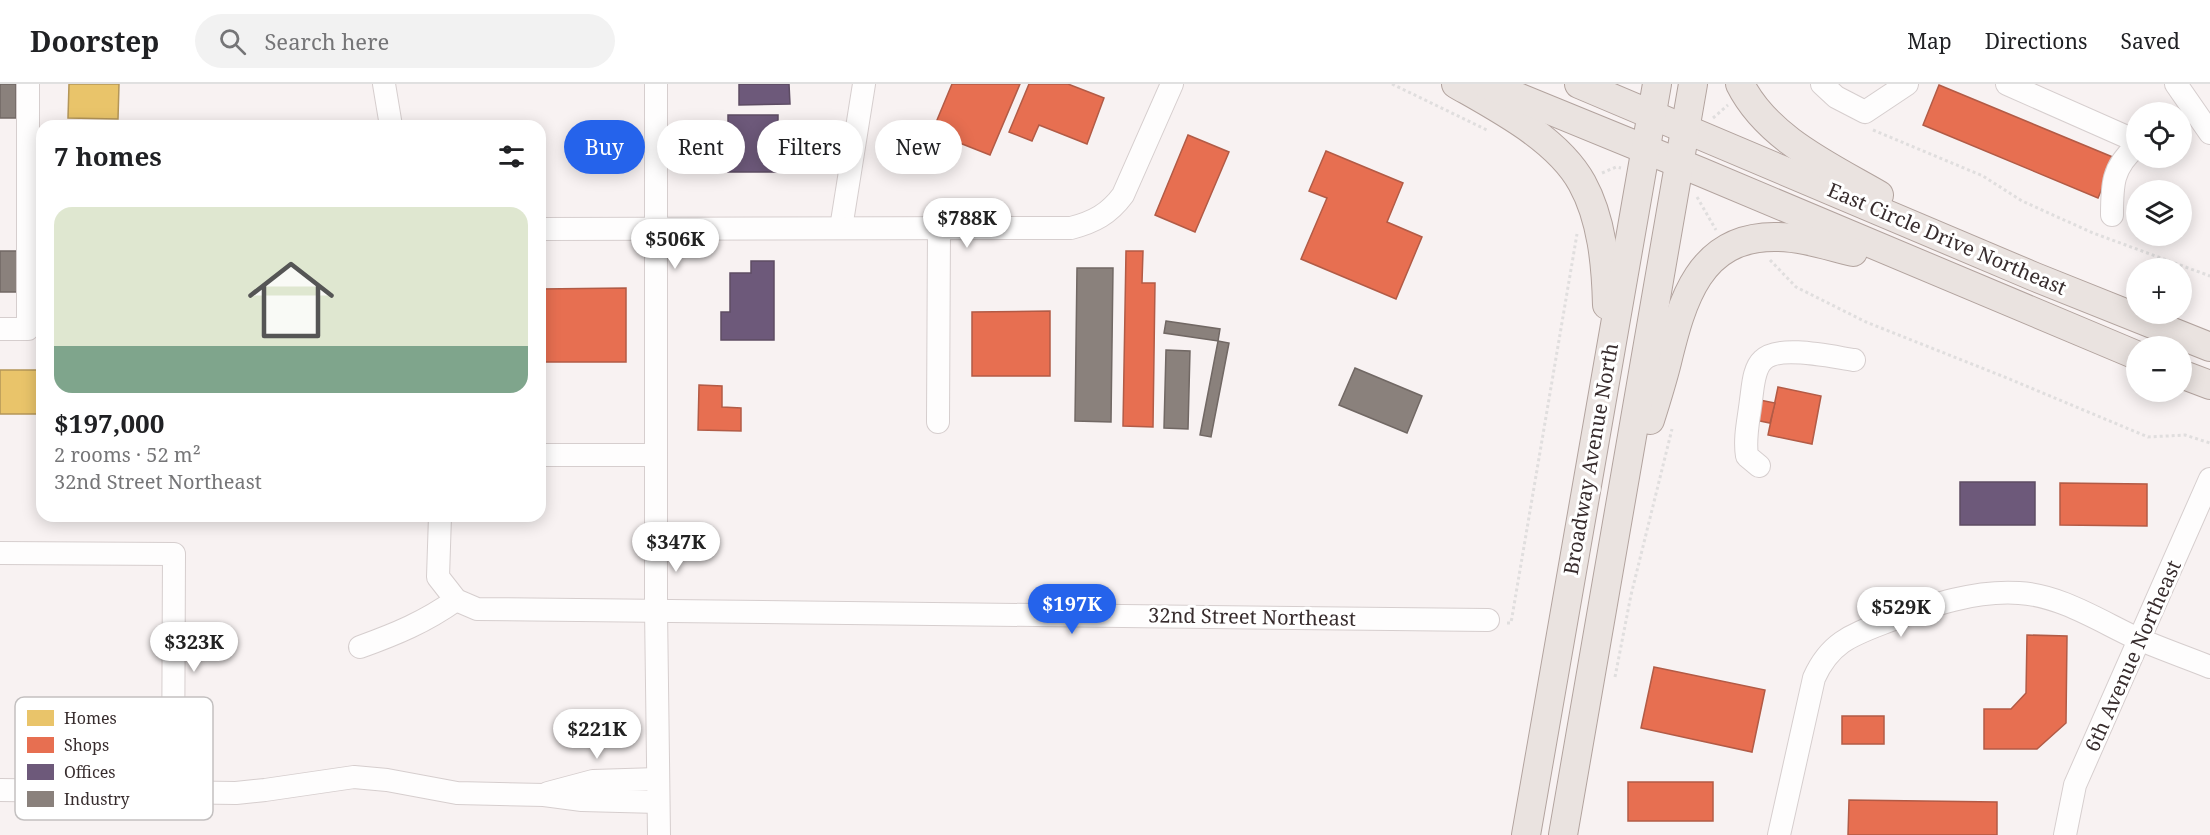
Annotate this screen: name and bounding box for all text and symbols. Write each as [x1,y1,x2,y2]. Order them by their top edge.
search box [195,14,615,68]
text: Doorstep [30,22,159,60]
icon: search [216,25,249,58]
text: Search here [264,26,389,56]
text: Map [1907,27,1952,55]
text: Directions [1985,27,2087,55]
text: Saved [2120,27,2180,55]
map controls [2126,102,2192,402]
button: locate [2126,102,2192,168]
chip: Buy [564,120,645,174]
chip: Rent [657,120,745,174]
chip: Filters [757,120,863,174]
chip: New [875,120,962,174]
text: 7 homes [54,138,162,174]
icon: filters [495,140,528,173]
street label: East Circle Drive Northeast [1824,176,2071,301]
button: layers [2126,180,2192,246]
pin: $788K [925,198,1009,249]
text: $788K [937,204,997,231]
pin: $506K [633,219,717,270]
text: $506K [645,225,705,252]
icon: home [237,246,345,354]
button: + [2126,258,2192,324]
button: − [2126,336,2192,402]
street label: Broadway Avenue North [1557,341,1624,577]
text: $197,000 [54,405,164,441]
text: 2 rooms · 52 m² [54,441,201,468]
text: 32nd Street Northeast [54,468,262,495]
pin: $347K [634,522,718,573]
text: $347K [646,528,706,555]
street label: 6th Avenue Northeast [2078,556,2187,756]
pin: $197K [1030,584,1114,635]
pin: $529K [1859,587,1943,638]
text: $197K [1042,590,1102,617]
text: $529K [1871,593,1931,620]
street label: 32nd Street Northeast [1148,601,1356,632]
pin: $323K [152,622,236,673]
text: $323K [164,628,224,655]
legend [15,697,213,820]
text: Homes [64,707,117,729]
pin: $221K [555,709,639,760]
text: $221K [567,715,627,742]
text: Shops [64,734,109,756]
text: Offices [64,761,116,783]
text: Industry [64,788,131,810]

